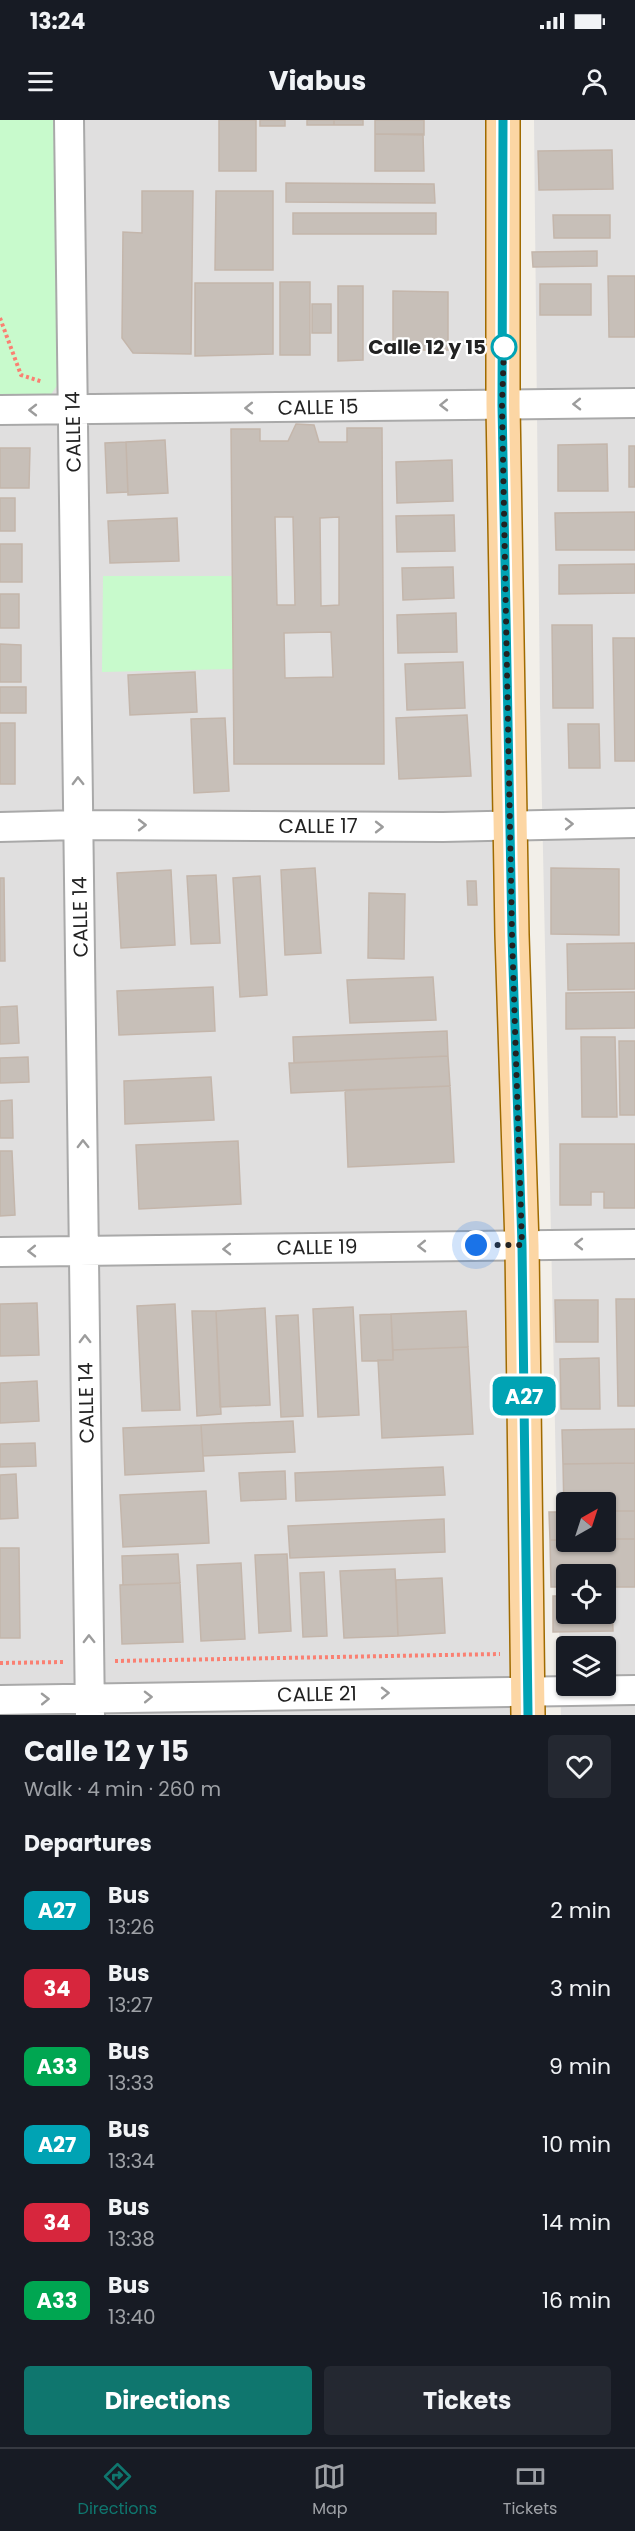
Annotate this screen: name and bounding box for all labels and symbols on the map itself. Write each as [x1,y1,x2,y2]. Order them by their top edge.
place label: Calle 12 y 15 [368,333,486,361]
marker: Calle 12 y 15 [491,334,517,360]
street label: CALLE 14 [58,391,88,473]
street label: CALLE 15 [277,392,359,422]
one-way arrow [572,398,581,411]
one-way arrow [440,399,449,412]
one-way arrow [245,401,254,414]
one-way arrow [29,404,38,416]
one-way arrow [72,777,85,786]
street label: CALLE 17 [278,812,358,840]
one-way arrow [564,818,573,830]
one-way arrow [138,819,147,831]
one-way arrow [375,821,384,833]
street label: CALLE 14 [65,876,95,958]
one-way arrow [77,1140,89,1149]
your location [461,1230,491,1260]
street label: CALLE 19 [276,1232,358,1262]
one-way arrow [574,1238,583,1250]
one-way arrow [417,1240,426,1252]
one-way arrow [222,1243,231,1255]
one-way arrow [27,1245,36,1257]
one-way arrow [79,1335,91,1344]
street label: CALLE 14 [71,1362,101,1444]
line badge: A27 [490,1376,558,1416]
north arrow [556,1492,616,1552]
one-way arrow [83,1635,95,1644]
street label: CALLE 21 [277,1679,357,1709]
one-way arrow [381,1687,390,1699]
one-way arrow [144,1690,153,1703]
one-way arrow [40,1692,49,1705]

